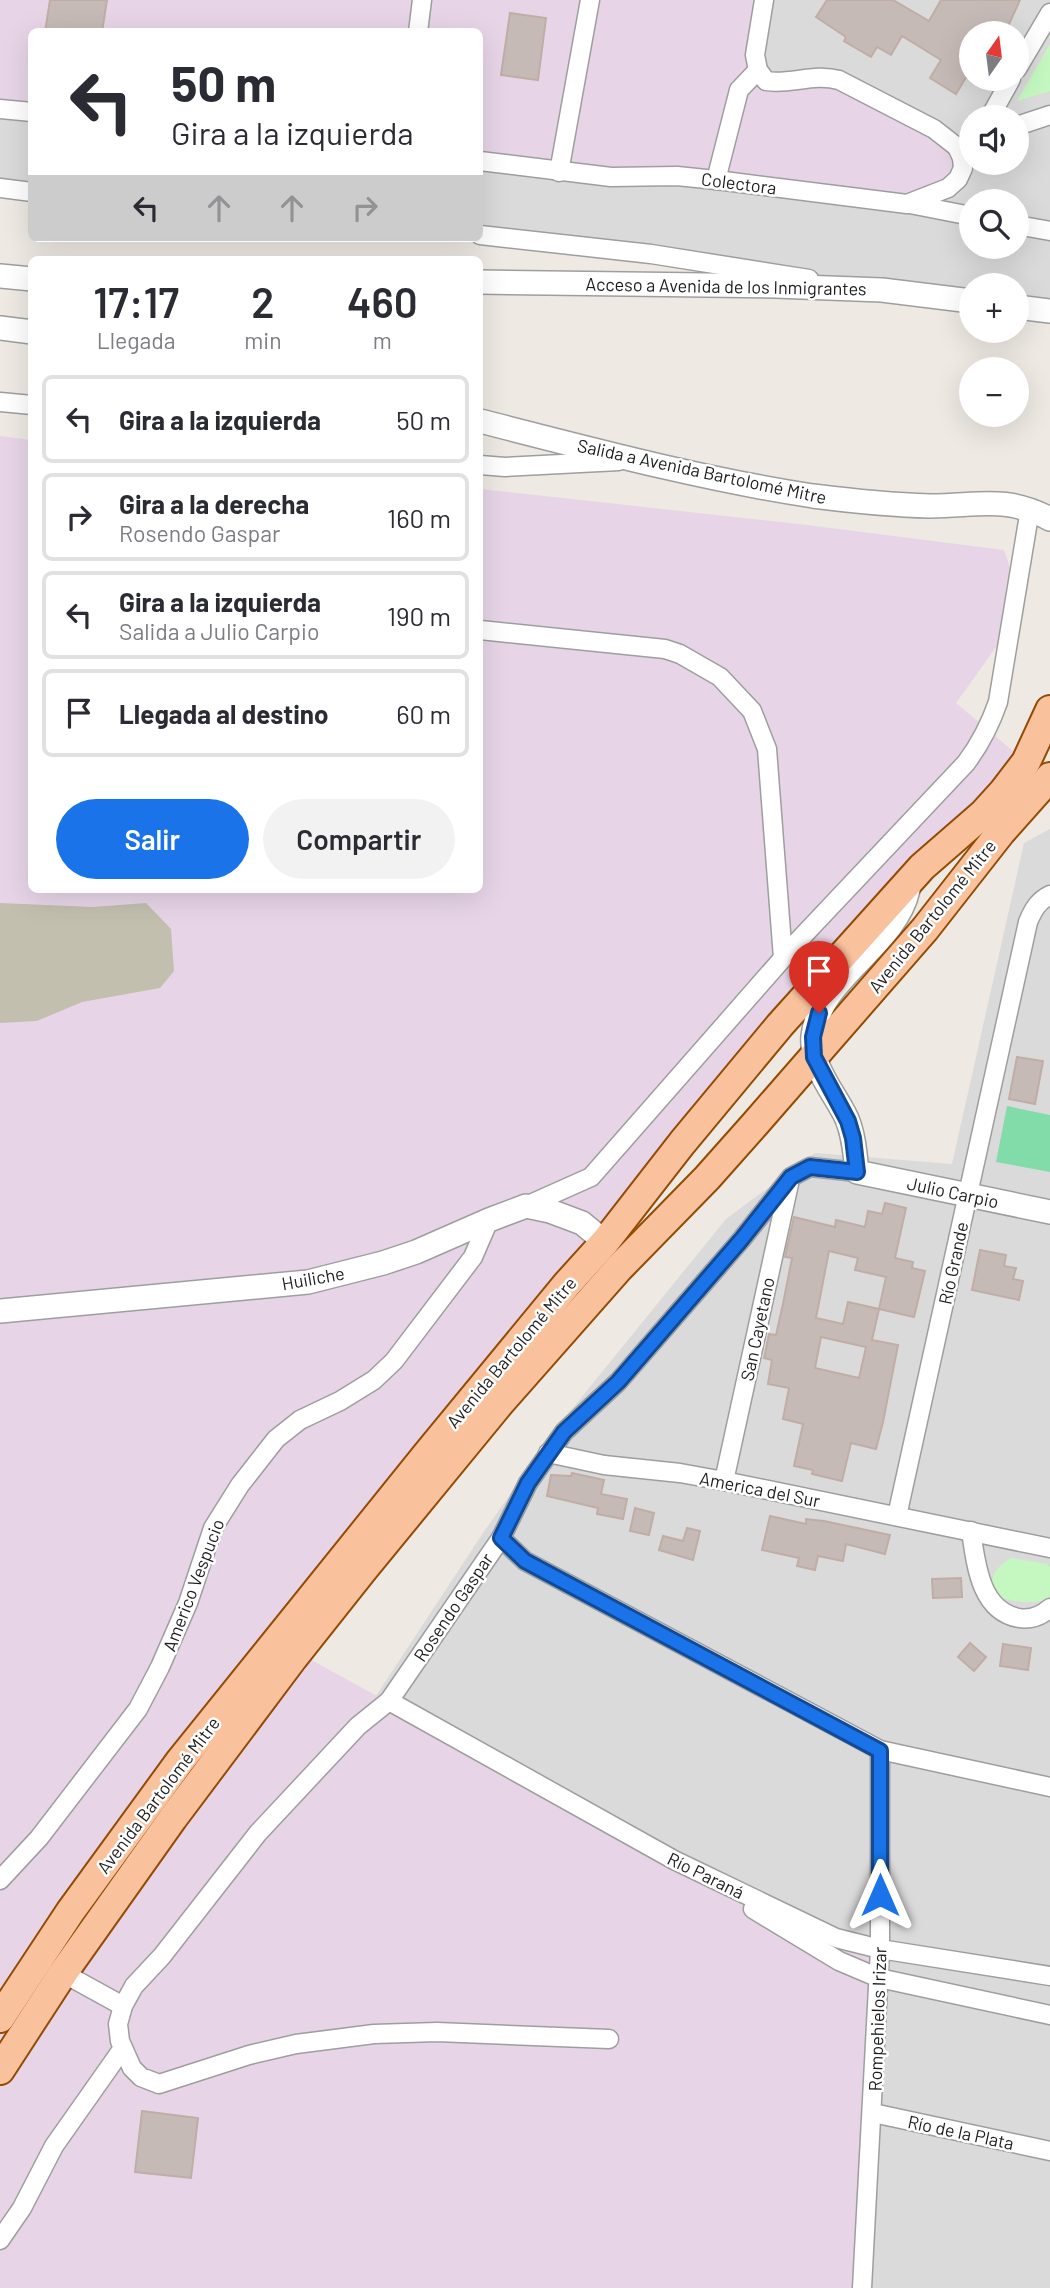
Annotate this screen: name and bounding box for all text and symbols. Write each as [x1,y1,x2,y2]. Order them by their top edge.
north arrow [959,21,1029,91]
map controls [959,21,1029,427]
text: 50 m [171,53,276,112]
icon: left [56,56,147,147]
button: sound [959,105,1029,175]
text: Gira a la izquierda [171,113,414,151]
street label: Colectora [700,167,778,199]
icon: left [127,189,165,227]
icon: ahead [200,189,238,227]
icon: ahead [273,189,311,227]
icon: right [346,189,384,227]
button: search [959,189,1029,259]
street label: Acceso a Avenida de los Inmigrantes [585,273,867,299]
button: + [959,273,1029,343]
text: 17:17 [93,276,179,326]
text: 2 [251,276,275,326]
text: 460 [347,276,418,326]
text: Llegada [97,326,176,354]
text: min [244,326,282,354]
text: m [373,326,392,354]
button: − [959,357,1029,427]
icon: left [60,400,98,438]
text: Gira a la izquierda [119,404,321,435]
text: 50 m [396,404,451,435]
street label: Salida a Avenida Bartolomé Mitre [575,434,829,508]
text: Gira a la derecha [119,488,309,519]
icon: right [60,498,98,536]
text: 160 m [387,502,451,533]
text: Rosendo Gaspar [119,519,280,547]
text: Gira a la izquierda [119,586,321,617]
icon: left [60,596,98,634]
text: 190 m [387,600,451,631]
text: Salida a Julio Carpio [119,617,319,645]
icon: arrive [60,694,98,732]
text: Llegada al destino [119,698,328,729]
text: 60 m [396,698,451,729]
button: Salir [56,799,249,879]
button: Compartir [263,799,455,879]
street label: Avenida Bartolomé Mitre [864,835,1000,997]
pin [789,941,849,1013]
icon: arrive [800,952,838,990]
street label: Julio Carpio [905,1172,1001,1212]
street label: Río Grande [934,1220,972,1306]
street label: Huiliche [280,1262,346,1294]
street label: Avenida Bartolomé Mitre [441,1272,581,1432]
street label: San Cayetano [735,1275,779,1383]
street label: America del Sur [698,1467,823,1512]
street label: Americo Vespucio [158,1516,228,1654]
street label: Rosendo Gaspar [409,1548,498,1666]
street label: Avenida Bartolomé Mitre [92,1712,224,1878]
street label: Río Paraná [664,1847,748,1903]
position arrow [843,1858,917,1932]
street label: Rompehielos Irizar [863,1946,891,2092]
street label: Río de la Plata [906,2110,1016,2154]

